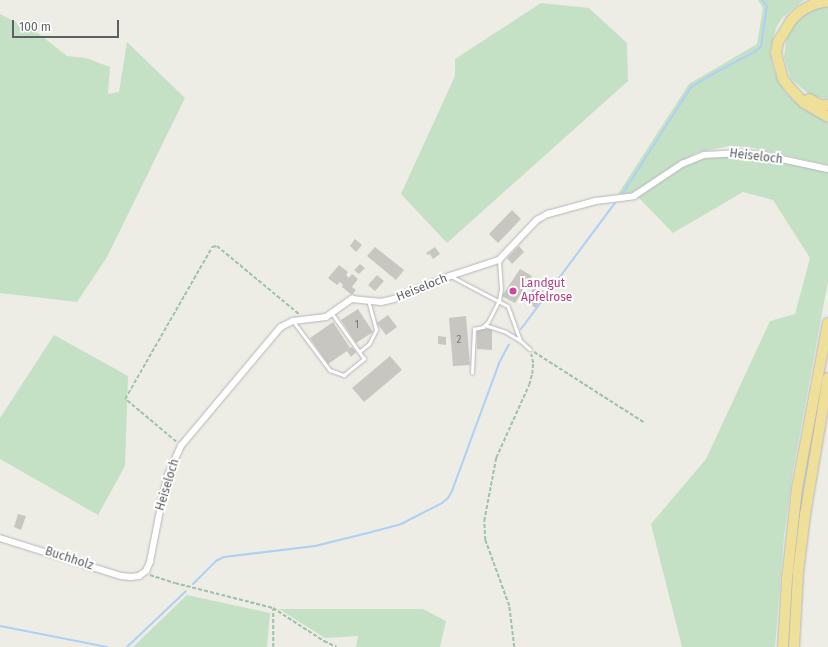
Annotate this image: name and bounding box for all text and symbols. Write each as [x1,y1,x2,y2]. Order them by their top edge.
scale bar [14,12,121,38]
text: 100 m [19,20,51,34]
street label: Heiseloch [729,147,783,167]
street label: Heiseloch [395,271,449,305]
place label: Landgut Apfelrose [521,277,572,305]
marker: Landgut Apfelrose [508,286,518,296]
house number: 1 [355,320,359,332]
house number: 2 [457,335,461,347]
street label: Heiseloch [153,457,183,513]
street label: Buchholz [43,544,95,574]

